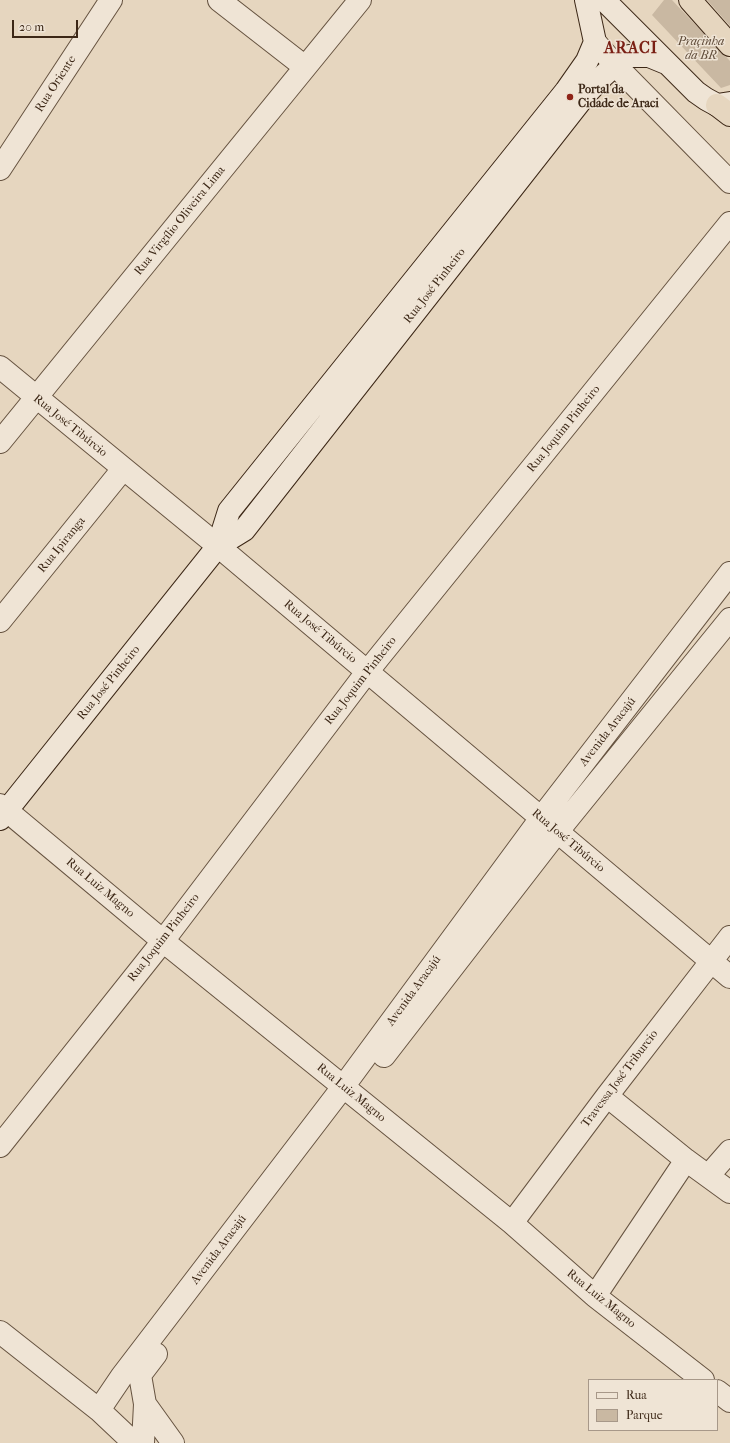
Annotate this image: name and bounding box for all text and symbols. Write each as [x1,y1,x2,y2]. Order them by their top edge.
scale bar [14,12,80,38]
text: 20 m [19,20,44,34]
park label: Praçinha da BR [678,35,724,63]
district label: ARACI [604,39,658,59]
street label: Rua Oriente [32,53,80,115]
place label: Portal da Cidade de Araci [578,83,659,111]
marker: Portal da Cidade de Araci [565,92,575,102]
street label: Rua Virgílio Oliveira Lima [132,164,228,278]
street label: Rua José Pinheiro [401,245,469,327]
street label: Rua Joquim Pinheiro [524,383,604,475]
street label: Rua José Tibúrcio [30,392,110,460]
street label: Rua Ipiranga [35,514,89,576]
street label: Rua José Tibúrcio [281,597,359,667]
street label: Rua Joquim Pinheiro [322,634,400,728]
street label: Rua José Pinheiro [75,643,143,723]
street label: Avenida Aracajú [577,695,639,769]
street label: Rua José Tibúrcio [529,806,607,876]
street label: Rua Luiz Magno [63,855,137,921]
street label: Rua Joquim Pinheiro [125,891,203,985]
street label: Avenida Aracajú [384,953,444,1029]
street label: Travessa José Triburcio [579,1027,661,1131]
street label: Rua Luiz Magno [313,1061,389,1125]
street label: Avenida Aracajú [188,1212,250,1288]
street label: Rua Luiz Magno [563,1267,639,1331]
legend [588,1379,718,1431]
text: Rua [626,1388,647,1402]
text: Parque [626,1408,663,1422]

